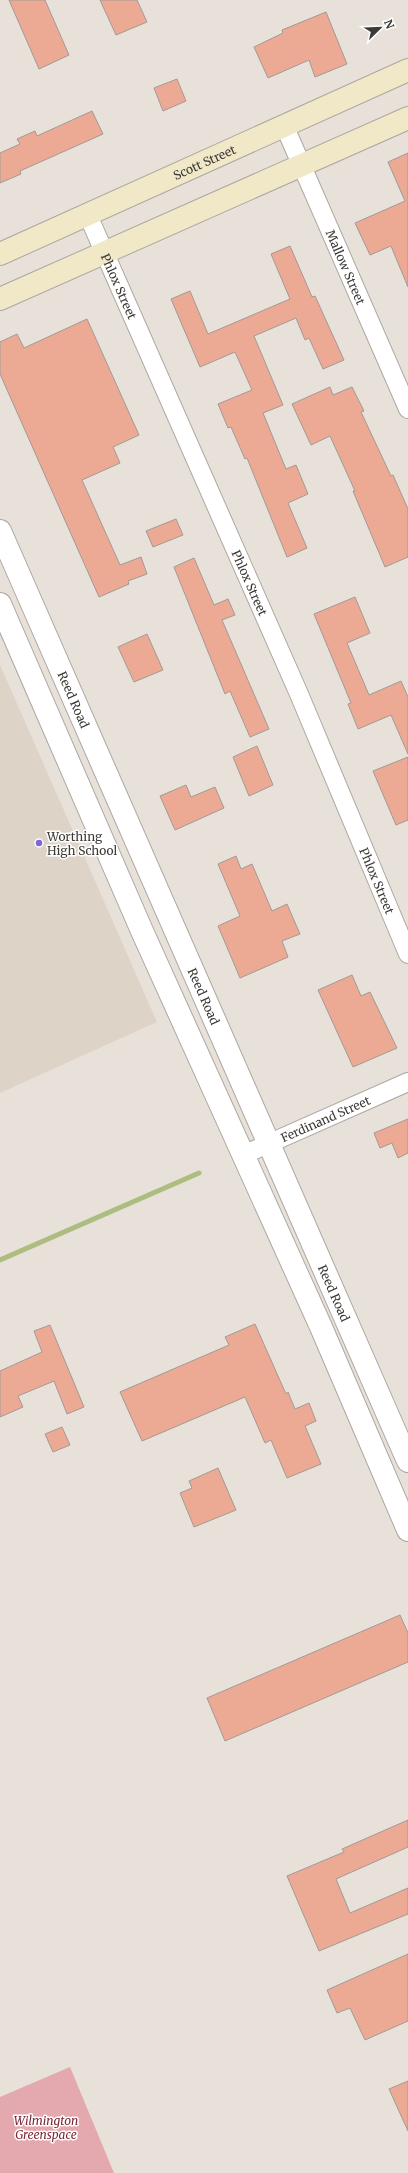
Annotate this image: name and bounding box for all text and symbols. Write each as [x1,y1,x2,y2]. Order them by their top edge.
north arrow [360,8,400,48]
text: N [381,17,397,31]
street label: Scott Street [171,141,238,183]
street label: Mallow Street [323,227,369,307]
street label: Phlox Street [98,251,140,322]
street label: Phlox Street [229,547,271,618]
street label: Reed Road [55,669,93,730]
place label: Worthing High School [46,829,118,858]
marker: Worthing High School [34,838,44,848]
street label: Phlox Street [357,845,398,916]
street label: Reed Road [185,965,223,1027]
street label: Ferdinand Street [278,1092,373,1145]
street label: Reed Road [315,1262,353,1324]
park label: Wilmington Greenspace [14,2113,78,2142]

